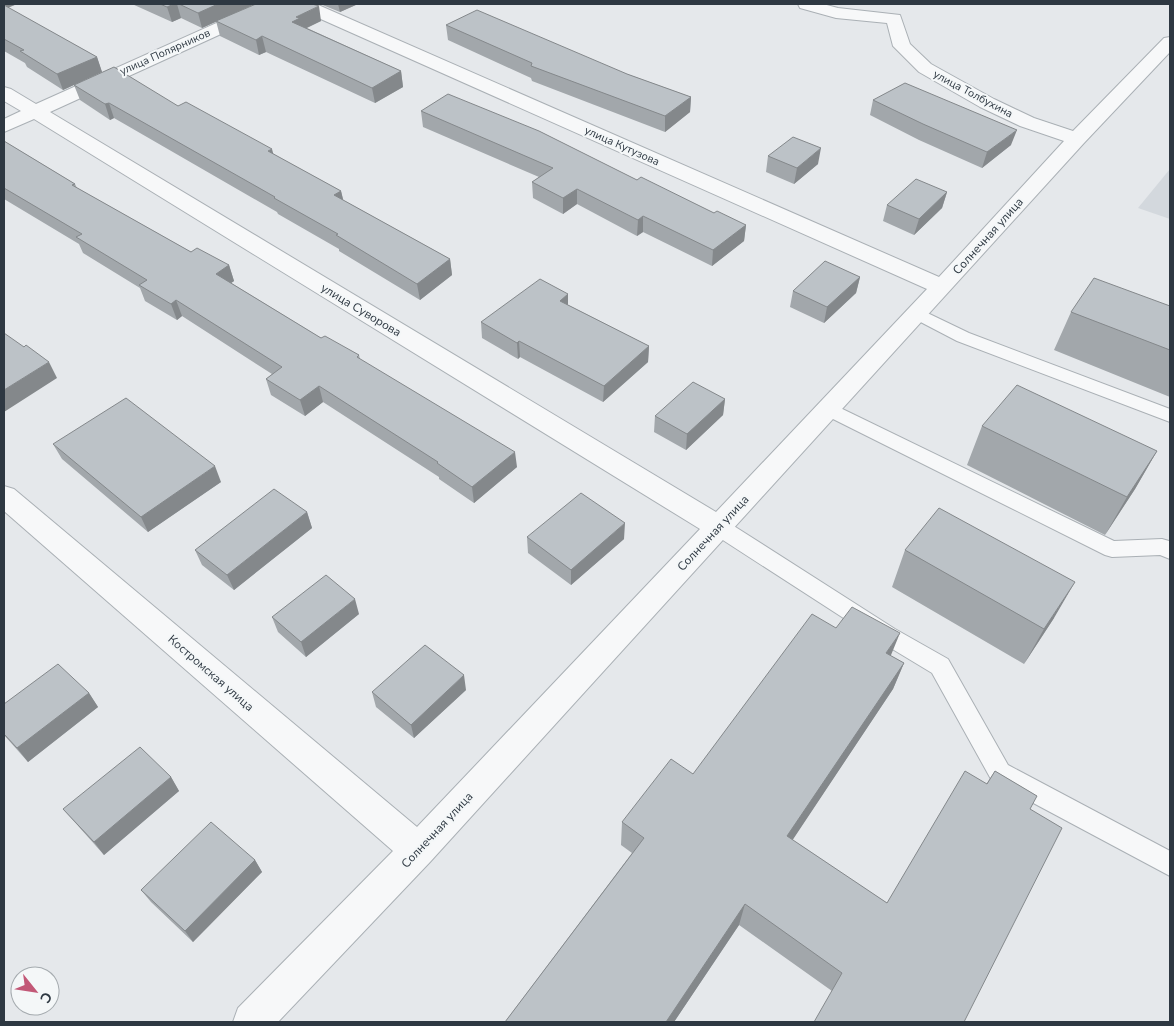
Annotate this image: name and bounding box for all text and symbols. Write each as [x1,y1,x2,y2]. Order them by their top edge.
street label: улица Полярников [117,25,213,79]
street label: улица Толбухина [931,67,1016,121]
street label: улица Кутузова [582,123,662,169]
street label: Солнечная улица [949,194,1027,278]
street label: улица Суворова [318,280,404,340]
street label: Солнечная улица [674,492,752,574]
street label: Костромская улица [165,631,257,715]
street label: Солнечная улица [398,789,476,871]
north arrow [10,966,60,1016]
text: С [35,988,56,1007]

